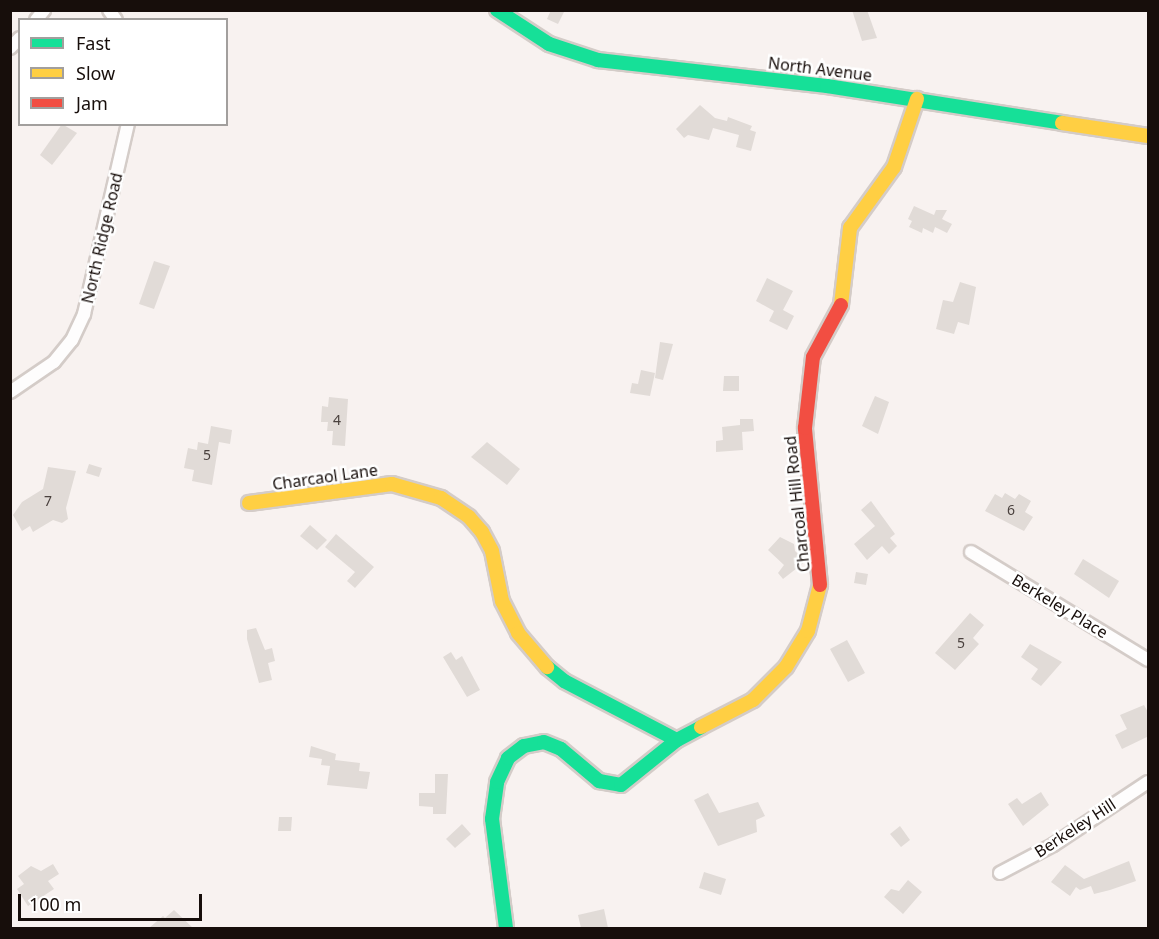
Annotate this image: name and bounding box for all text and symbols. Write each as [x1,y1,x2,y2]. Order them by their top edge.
legend [18,18,228,126]
text: Fast [76,31,111,55]
street label: North Avenue [767,53,873,85]
text: Slow [76,61,115,85]
text: Jam [76,91,108,115]
street label: North Ridge Road [78,171,126,305]
house number: 4 [333,412,341,428]
street label: Charcoal Hill Road [780,435,814,573]
house number: 5 [203,447,211,463]
street label: Charcaol Lane [271,460,379,494]
house number: 7 [44,493,52,509]
house number: 6 [1007,502,1015,518]
street label: Berkeley Place [1009,570,1111,642]
house number: 5 [957,635,965,651]
street label: Berkeley Hill [1031,795,1119,861]
scale bar [21,882,206,920]
text: 100 m [29,892,81,916]

